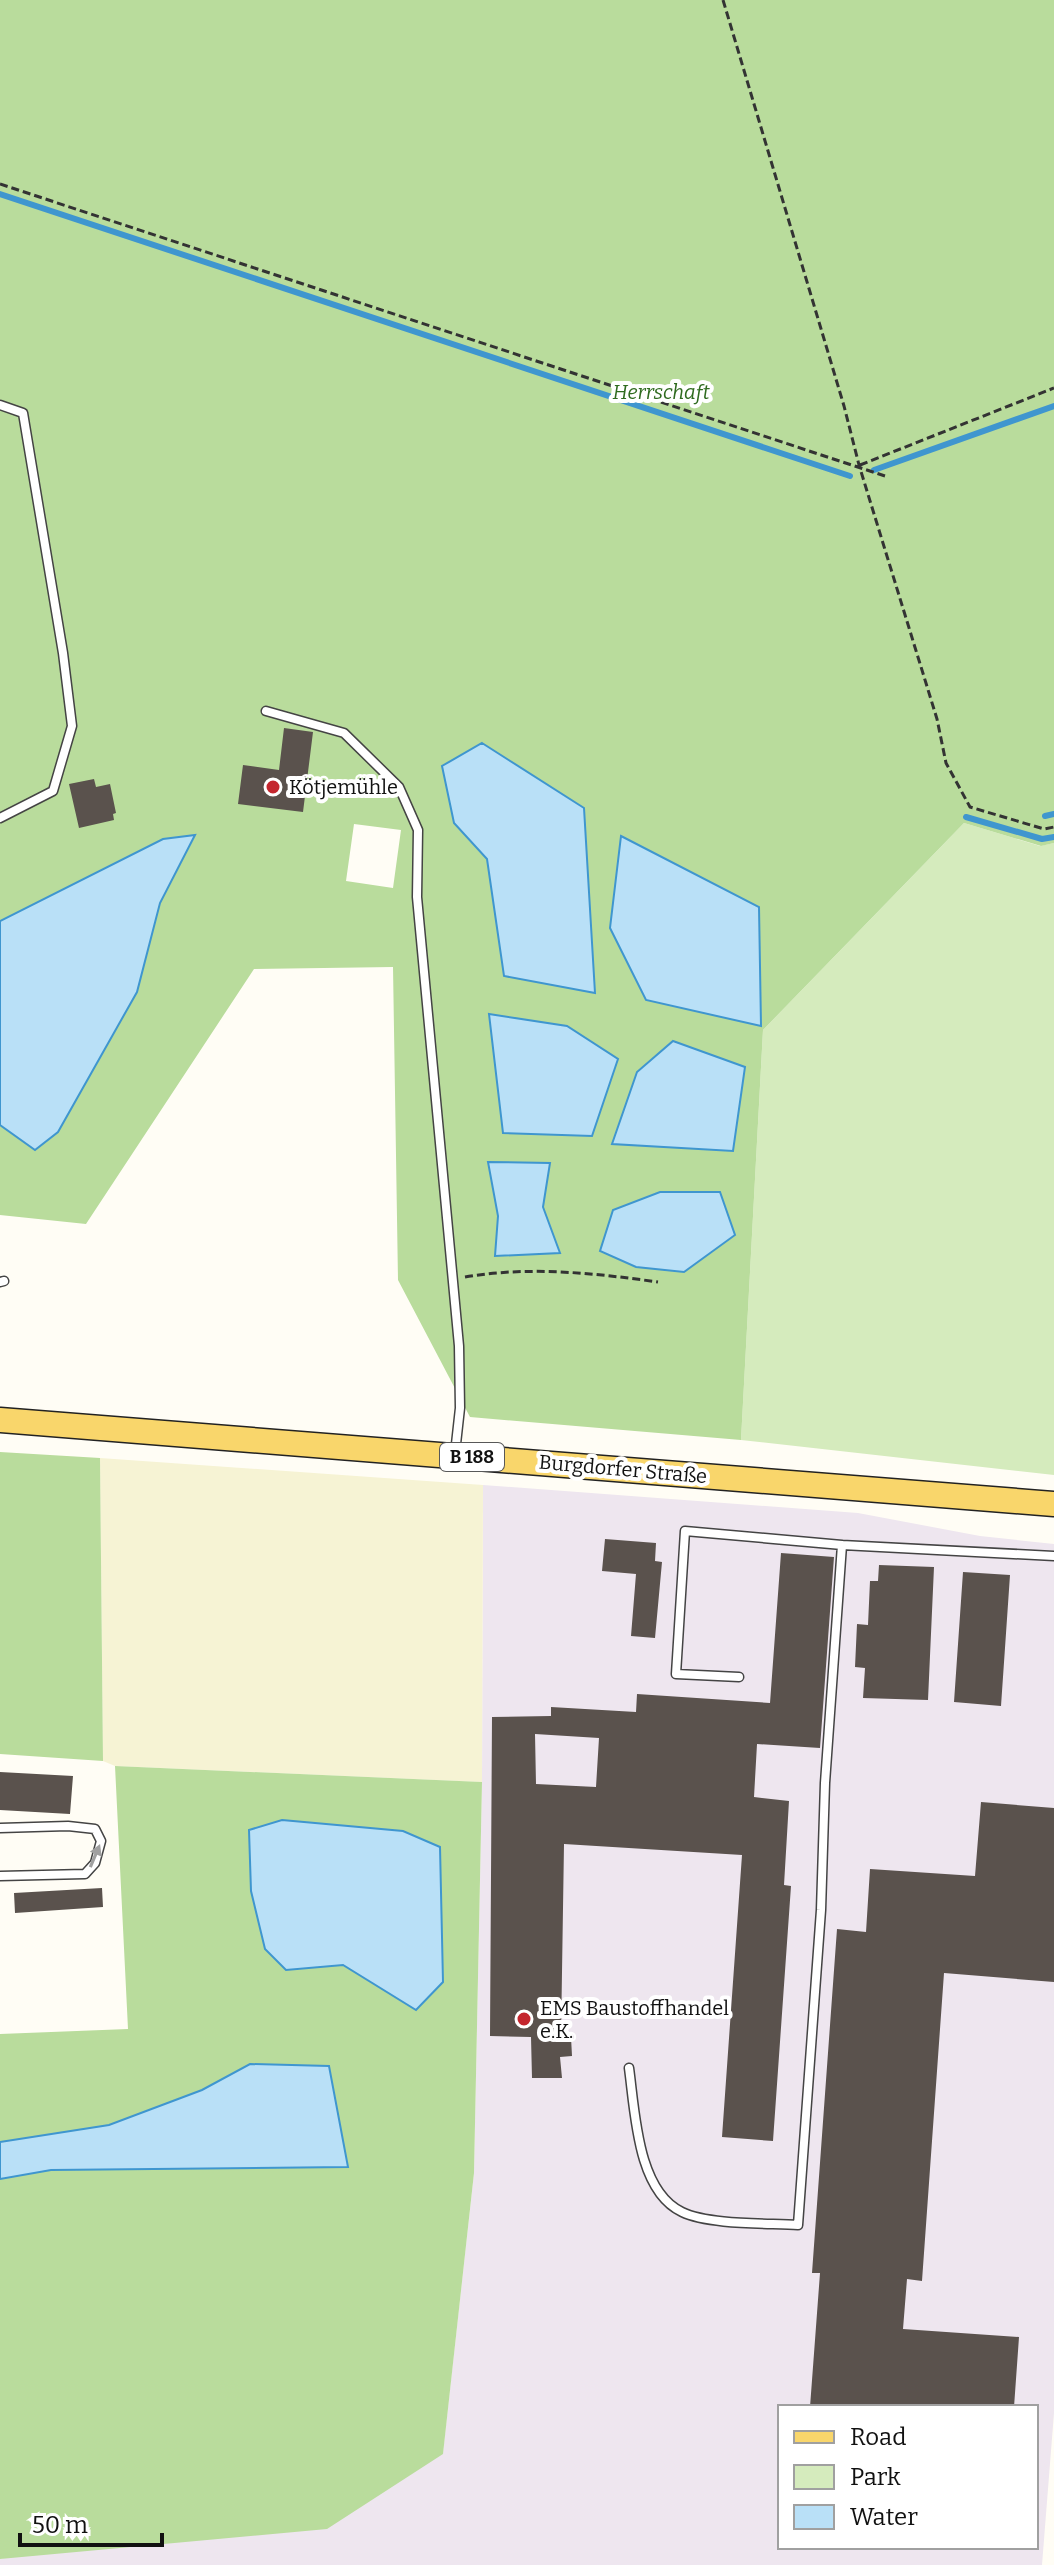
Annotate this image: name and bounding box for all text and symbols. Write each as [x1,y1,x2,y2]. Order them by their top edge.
park label: Herrschaft [612,380,710,405]
place label: Kötjemühle [289,775,398,800]
marker: Kötjemühle [264,778,282,796]
road number: B 188 [440,1443,504,1471]
street label: Burgdorfer Straße [538,1450,708,1488]
one-way arrow [89,1845,102,1868]
place label: EMS Baustoffhandel e.K. [540,1996,729,2043]
marker: EMS Baustoffhandel e.K. [515,2010,533,2028]
legend [778,2405,1038,2549]
text: Road [850,2423,906,2451]
text: Park [850,2463,901,2491]
scale bar [20,2497,162,2547]
text: Water [850,2503,918,2531]
text: 50 m [32,2511,88,2539]

